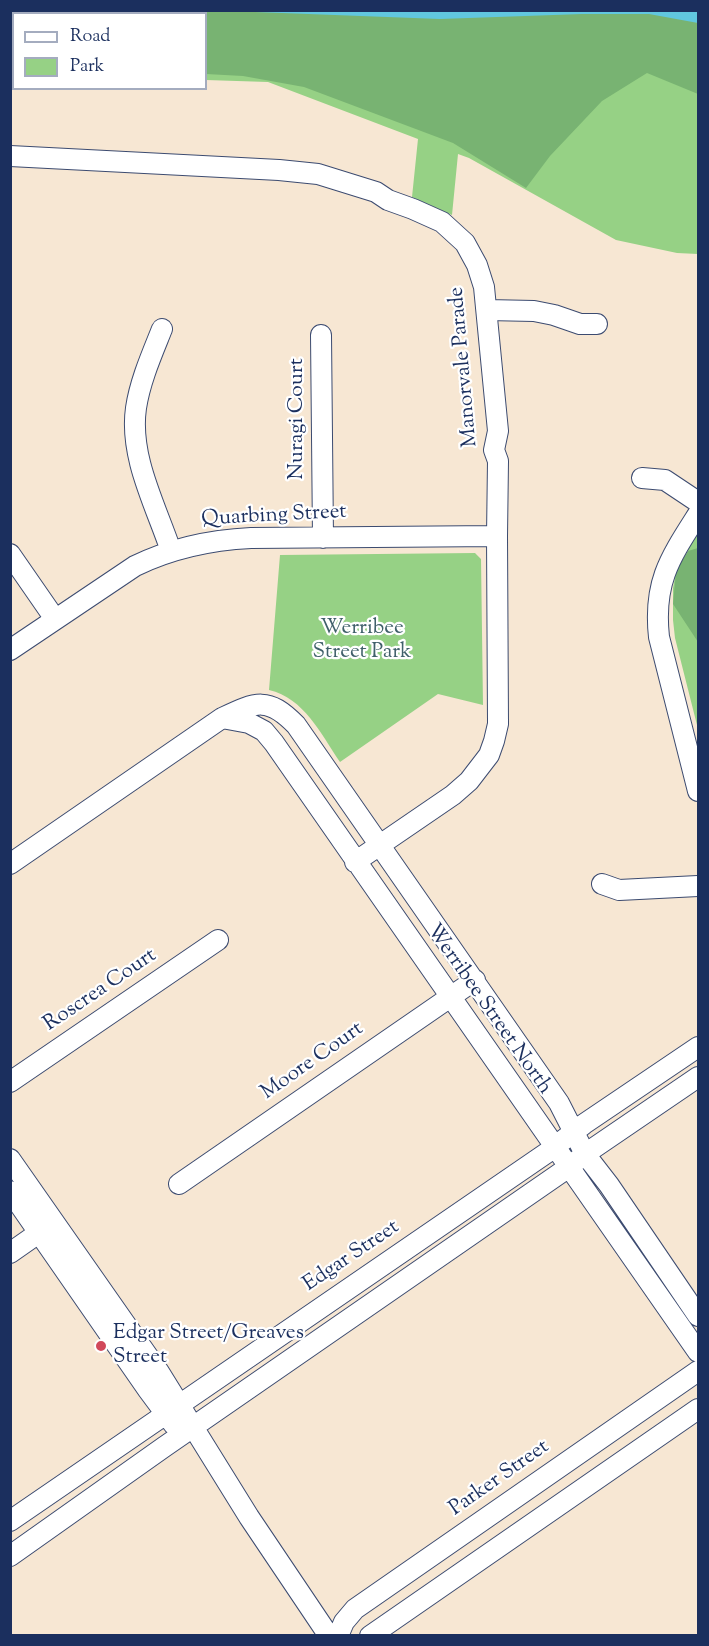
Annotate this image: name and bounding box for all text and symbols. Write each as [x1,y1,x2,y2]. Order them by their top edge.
legend [12,12,207,90]
text: Road [70,24,110,50]
text: Park [70,54,104,80]
street label: Manorvale Parade [445,286,485,448]
street label: Nuragi Court [285,358,311,480]
street label: Quarbing Street [201,501,347,533]
park label: Werribee Street Park [313,616,411,666]
street label: Werribee Street North [420,920,556,1100]
street label: Roscrea Court [40,944,162,1038]
street label: Moore Court [257,1018,369,1106]
street label: Edgar Street [299,1216,405,1298]
place label: Edgar Street/Greaves Street [113,1321,304,1371]
marker: Edgar Street/Greaves Street [94,1339,108,1353]
street label: Parker Street [445,1435,555,1523]

